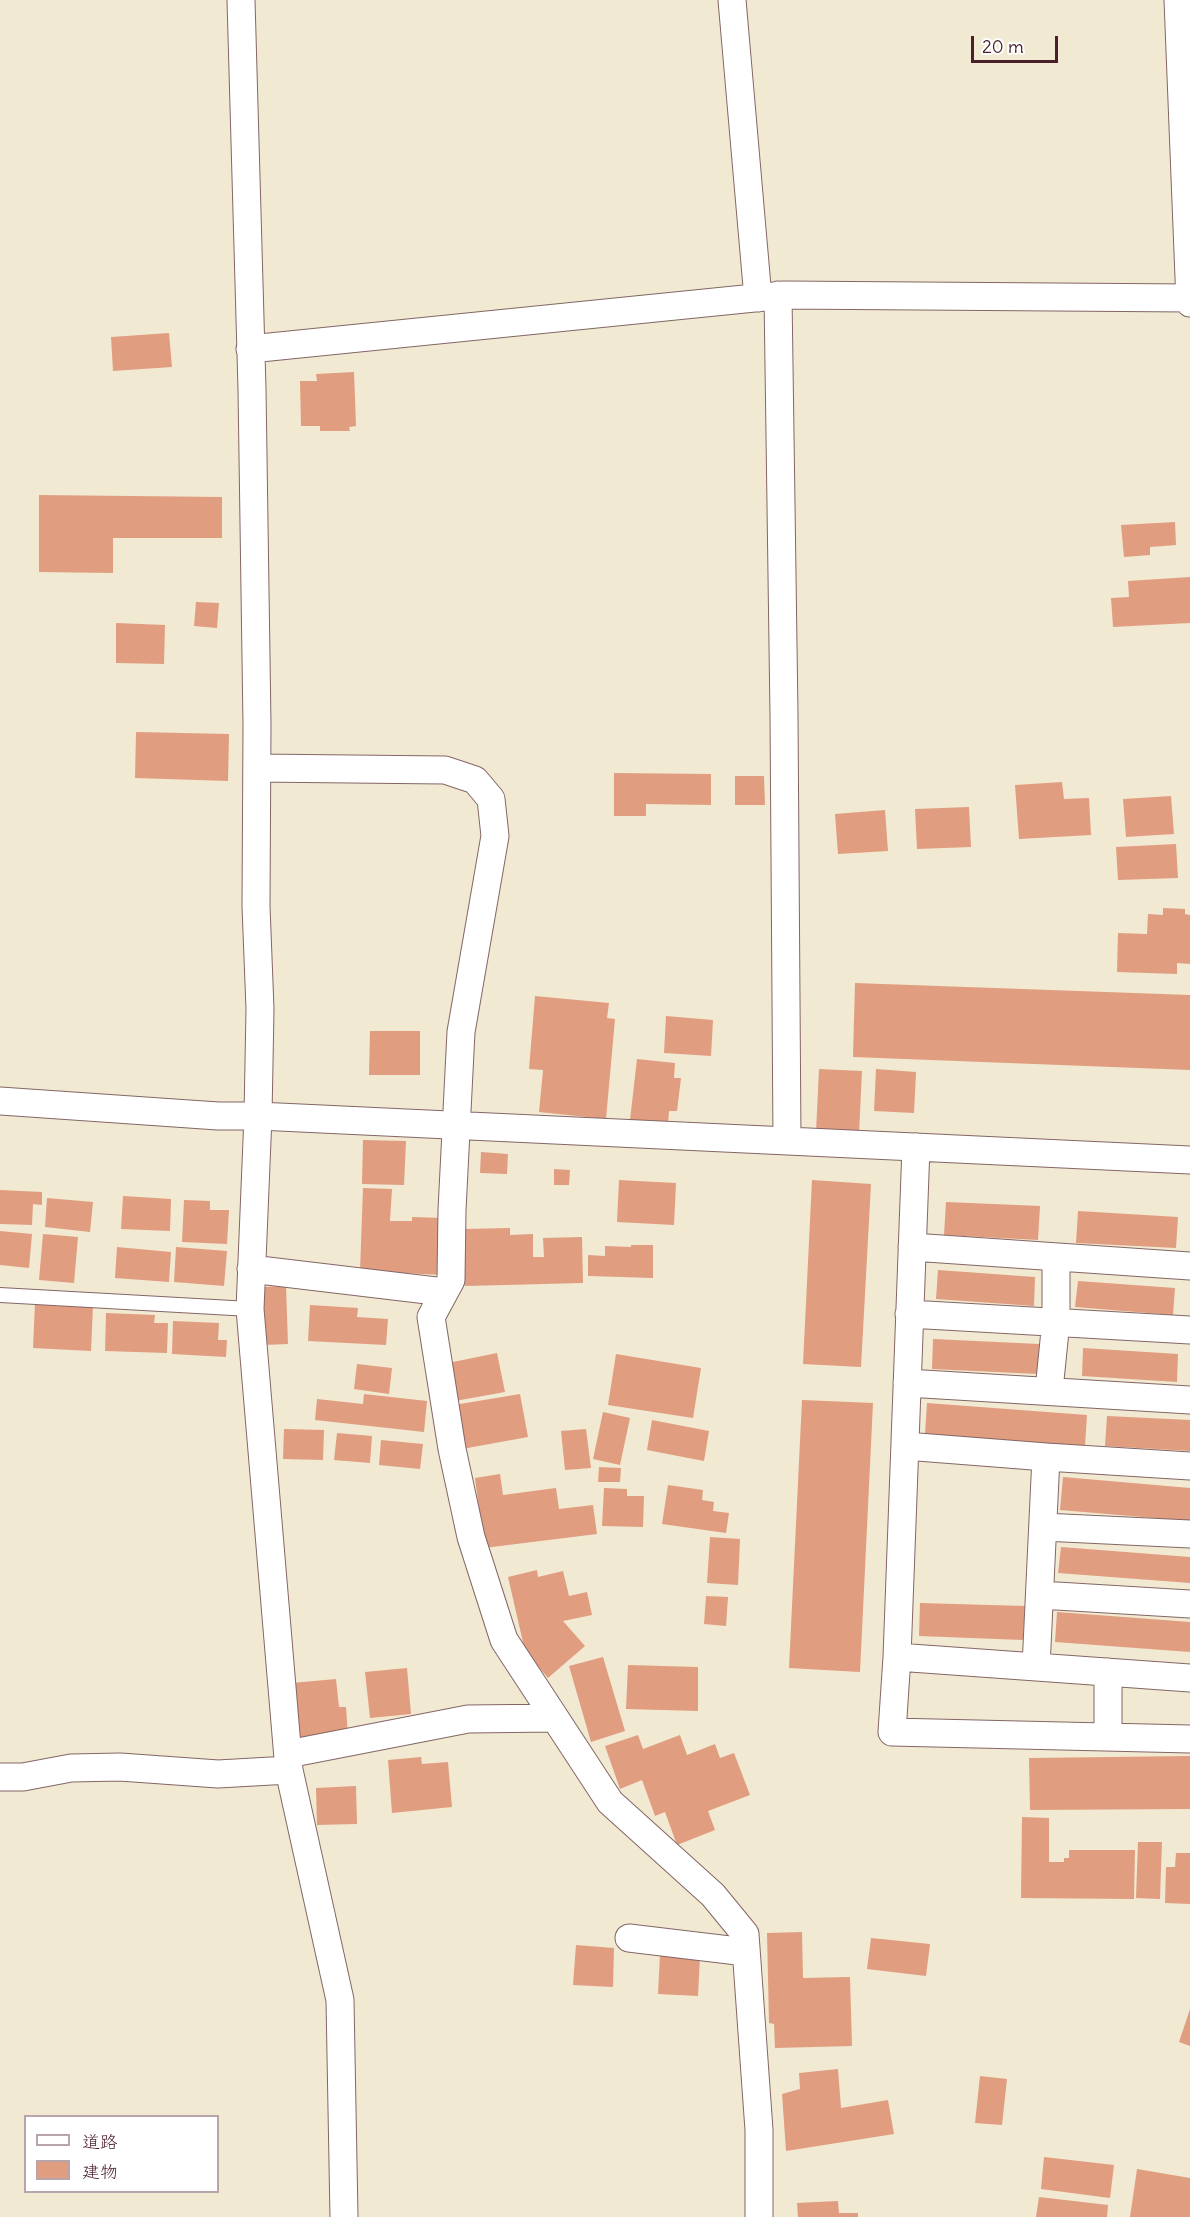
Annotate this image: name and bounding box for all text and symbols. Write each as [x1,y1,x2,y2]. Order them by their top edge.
scale bar [974,24,1061,62]
text: 20 m [982,35,1024,58]
legend [24,2115,219,2193]
text: 道路 [82,2130,118,2153]
text: 建物 [82,2160,118,2183]

